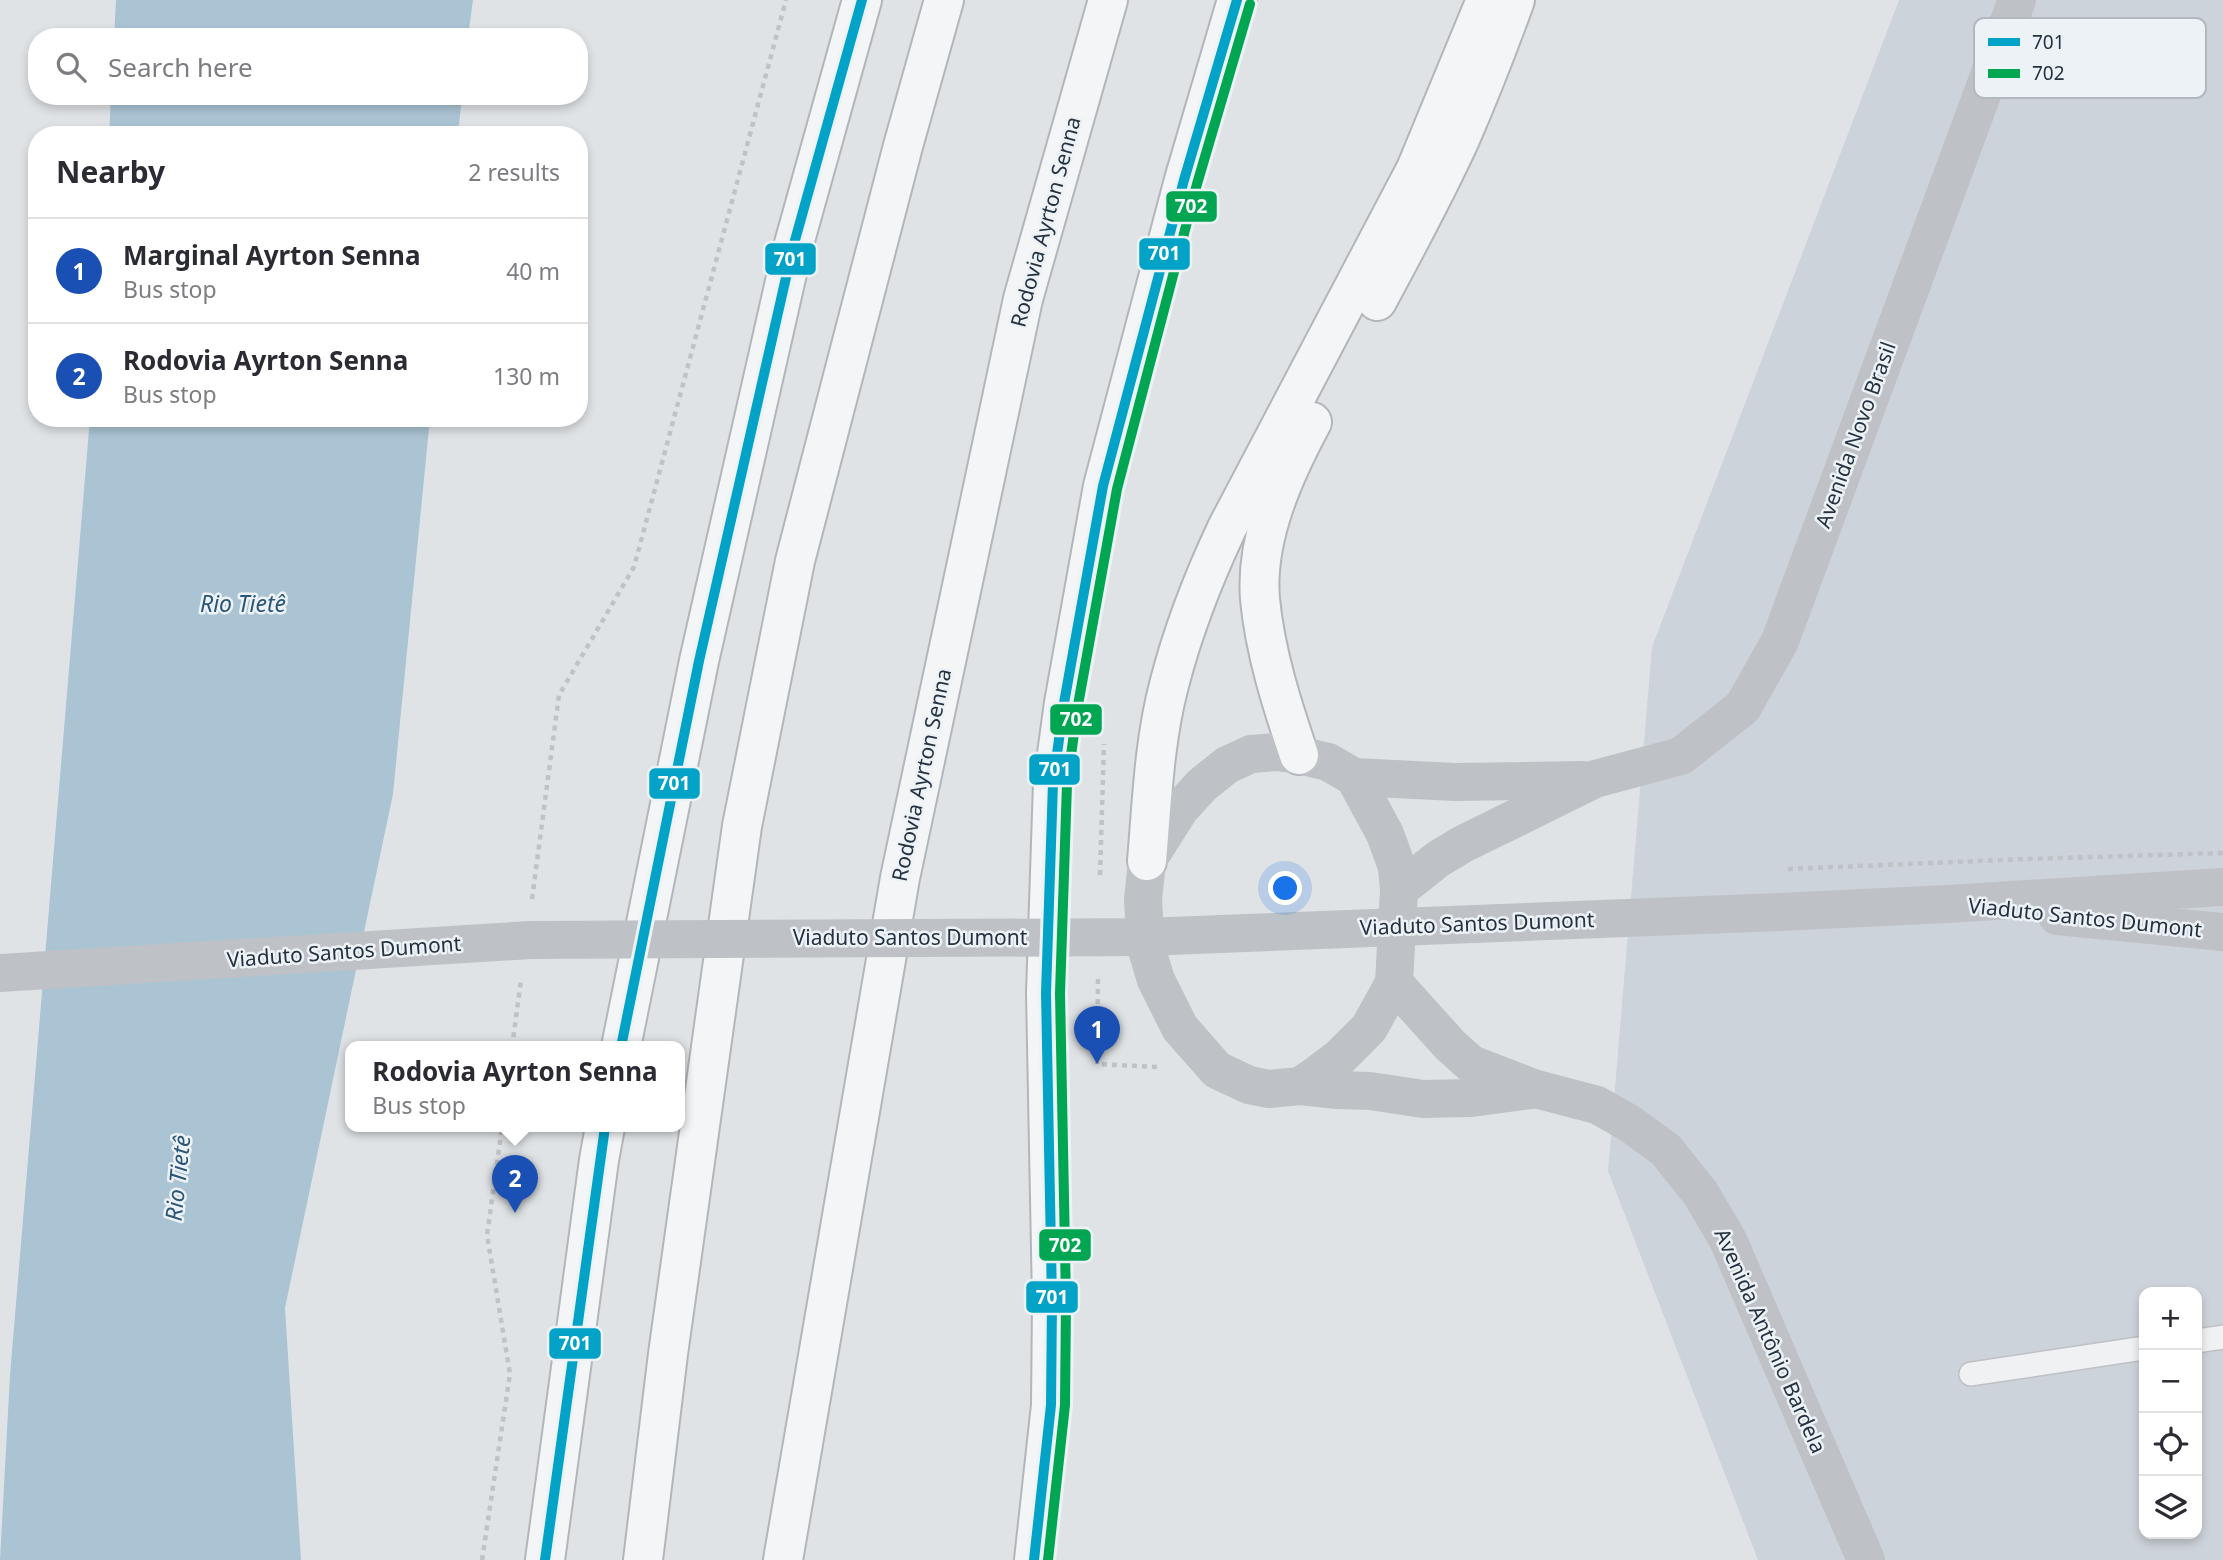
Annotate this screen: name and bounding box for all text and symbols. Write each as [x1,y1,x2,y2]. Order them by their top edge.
legend [1974,18,2206,98]
search box [28,28,588,105]
text: 701 [2032,29,2065,55]
icon: search [52,48,90,86]
text: Search here [108,49,253,85]
text: 702 [2032,60,2065,86]
street label: Rodovia Ayrton Senna [1003,113,1087,330]
text: Nearby [56,151,165,192]
text: 2 results [468,156,560,188]
line badge: 702 [1165,190,1218,223]
text: 702 [1175,193,1207,219]
text: Marginal Ayrton Senna [123,237,421,273]
line badge: 701 [1138,237,1191,271]
text: 701 [1148,240,1180,266]
line badge: 701 [764,242,817,276]
text: 701 [774,246,806,272]
text: 1 [72,255,86,287]
text: 40 m [506,255,560,287]
text: Bus stop [123,273,217,305]
street label: Avenida Novo Brasil [1808,338,1902,532]
text: Rodovia Ayrton Senna [123,342,408,378]
text: 2 [72,360,86,392]
text: 130 m [493,360,560,392]
text: Bus stop [123,378,217,410]
water label: Rio Tietê [200,587,286,619]
street label: Rodovia Ayrton Senna [885,666,957,884]
line badge: 702 [1049,703,1103,736]
text: 702 [1060,706,1092,732]
line badge: 701 [1028,753,1081,786]
text: 701 [1039,756,1071,782]
line badge: 701 [648,767,701,800]
text: 701 [658,770,690,796]
your location [1268,871,1302,905]
street label: Viaduto Santos Dumont [1967,891,2204,943]
street label: Viaduto Santos Dumont [1359,905,1595,941]
street label: Viaduto Santos Dumont [793,923,1028,951]
street label: Viaduto Santos Dumont [226,929,462,973]
pin: 1 [1074,1006,1120,1064]
popup [345,1041,685,1132]
text: Rodovia Ayrton Senna [372,1053,658,1089]
text: Bus stop [372,1089,466,1121]
water label: Rio Tietê [157,1133,197,1222]
pin: 2 [492,1155,538,1213]
street label: Avenida Antônio Bardela [1709,1224,1833,1457]
line badge: 702 [1038,1228,1092,1262]
text: 702 [1049,1232,1081,1258]
line badge: 701 [1025,1280,1079,1314]
text: 701 [1036,1284,1068,1310]
map controls [2139,1287,2202,1539]
button: + [2139,1287,2202,1350]
line badge: 701 [548,1327,602,1360]
text: 701 [559,1330,591,1356]
button: − [2139,1350,2202,1413]
button: locate [2139,1413,2202,1476]
button: layers [2139,1476,2202,1539]

